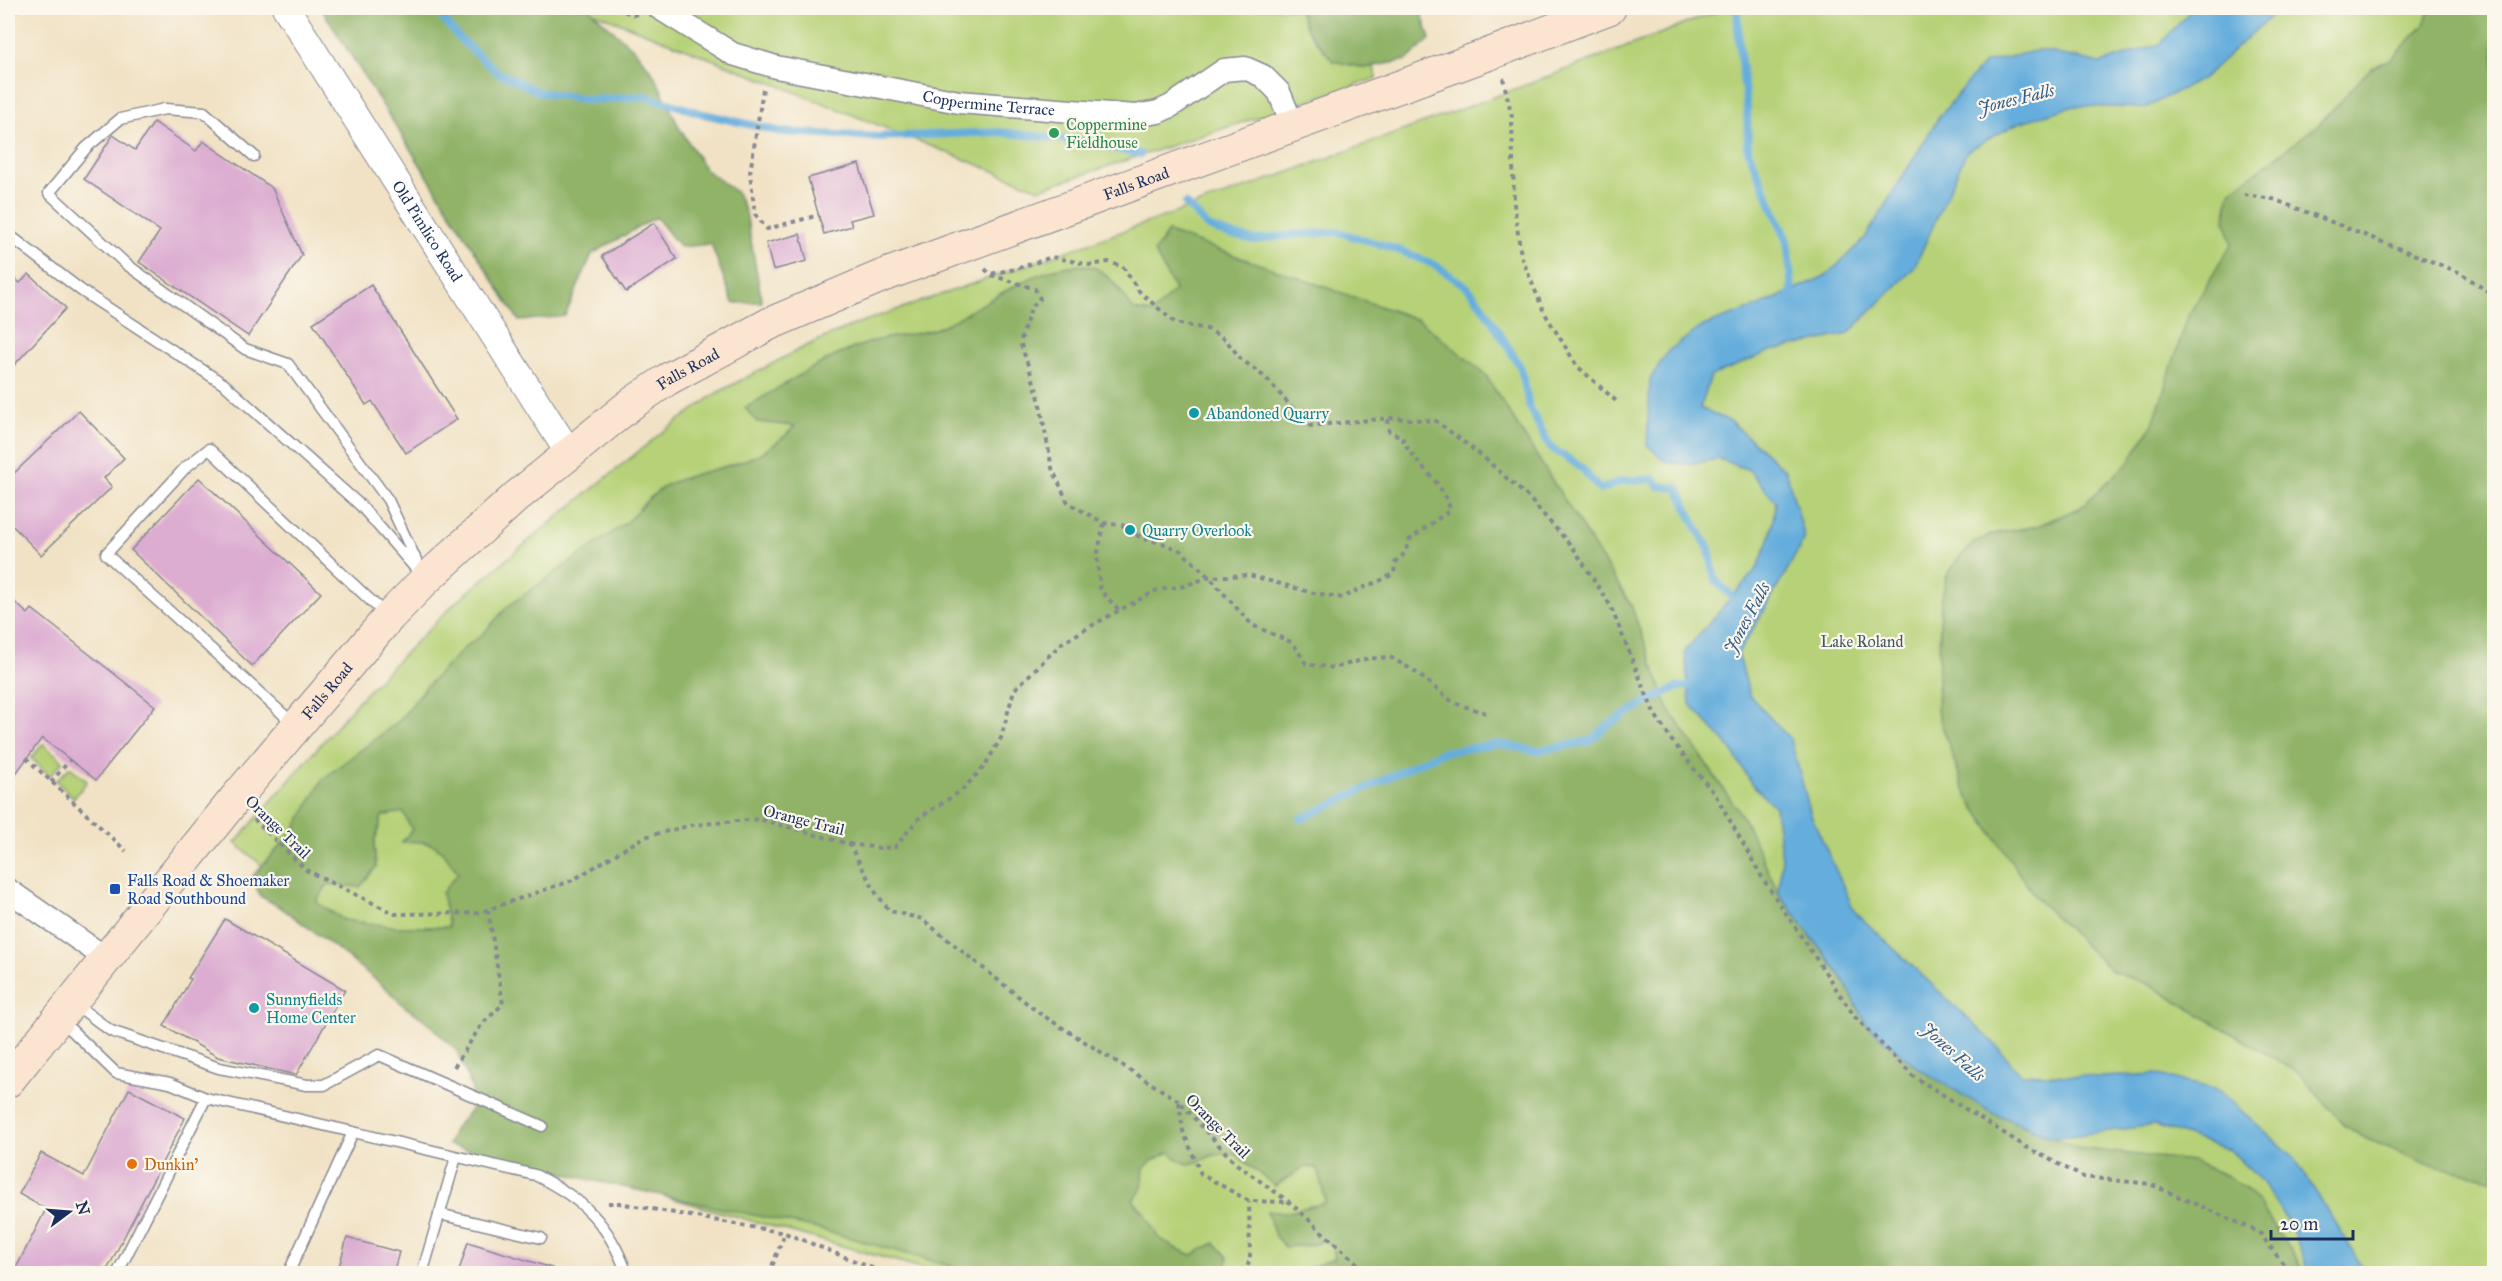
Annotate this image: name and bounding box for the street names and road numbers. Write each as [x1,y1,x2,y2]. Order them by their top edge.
street label: Coppermine Terrace [921,86,1056,119]
street label: Falls Road [1100,162,1172,204]
street label: Old Pimlico Road [388,177,467,285]
street label: Falls Road [653,344,722,394]
street label: Falls Road [297,658,356,723]
street label: Orange Trail [241,791,315,864]
street label: Orange Trail [761,801,847,840]
street label: Orange Trail [1181,1090,1255,1163]

